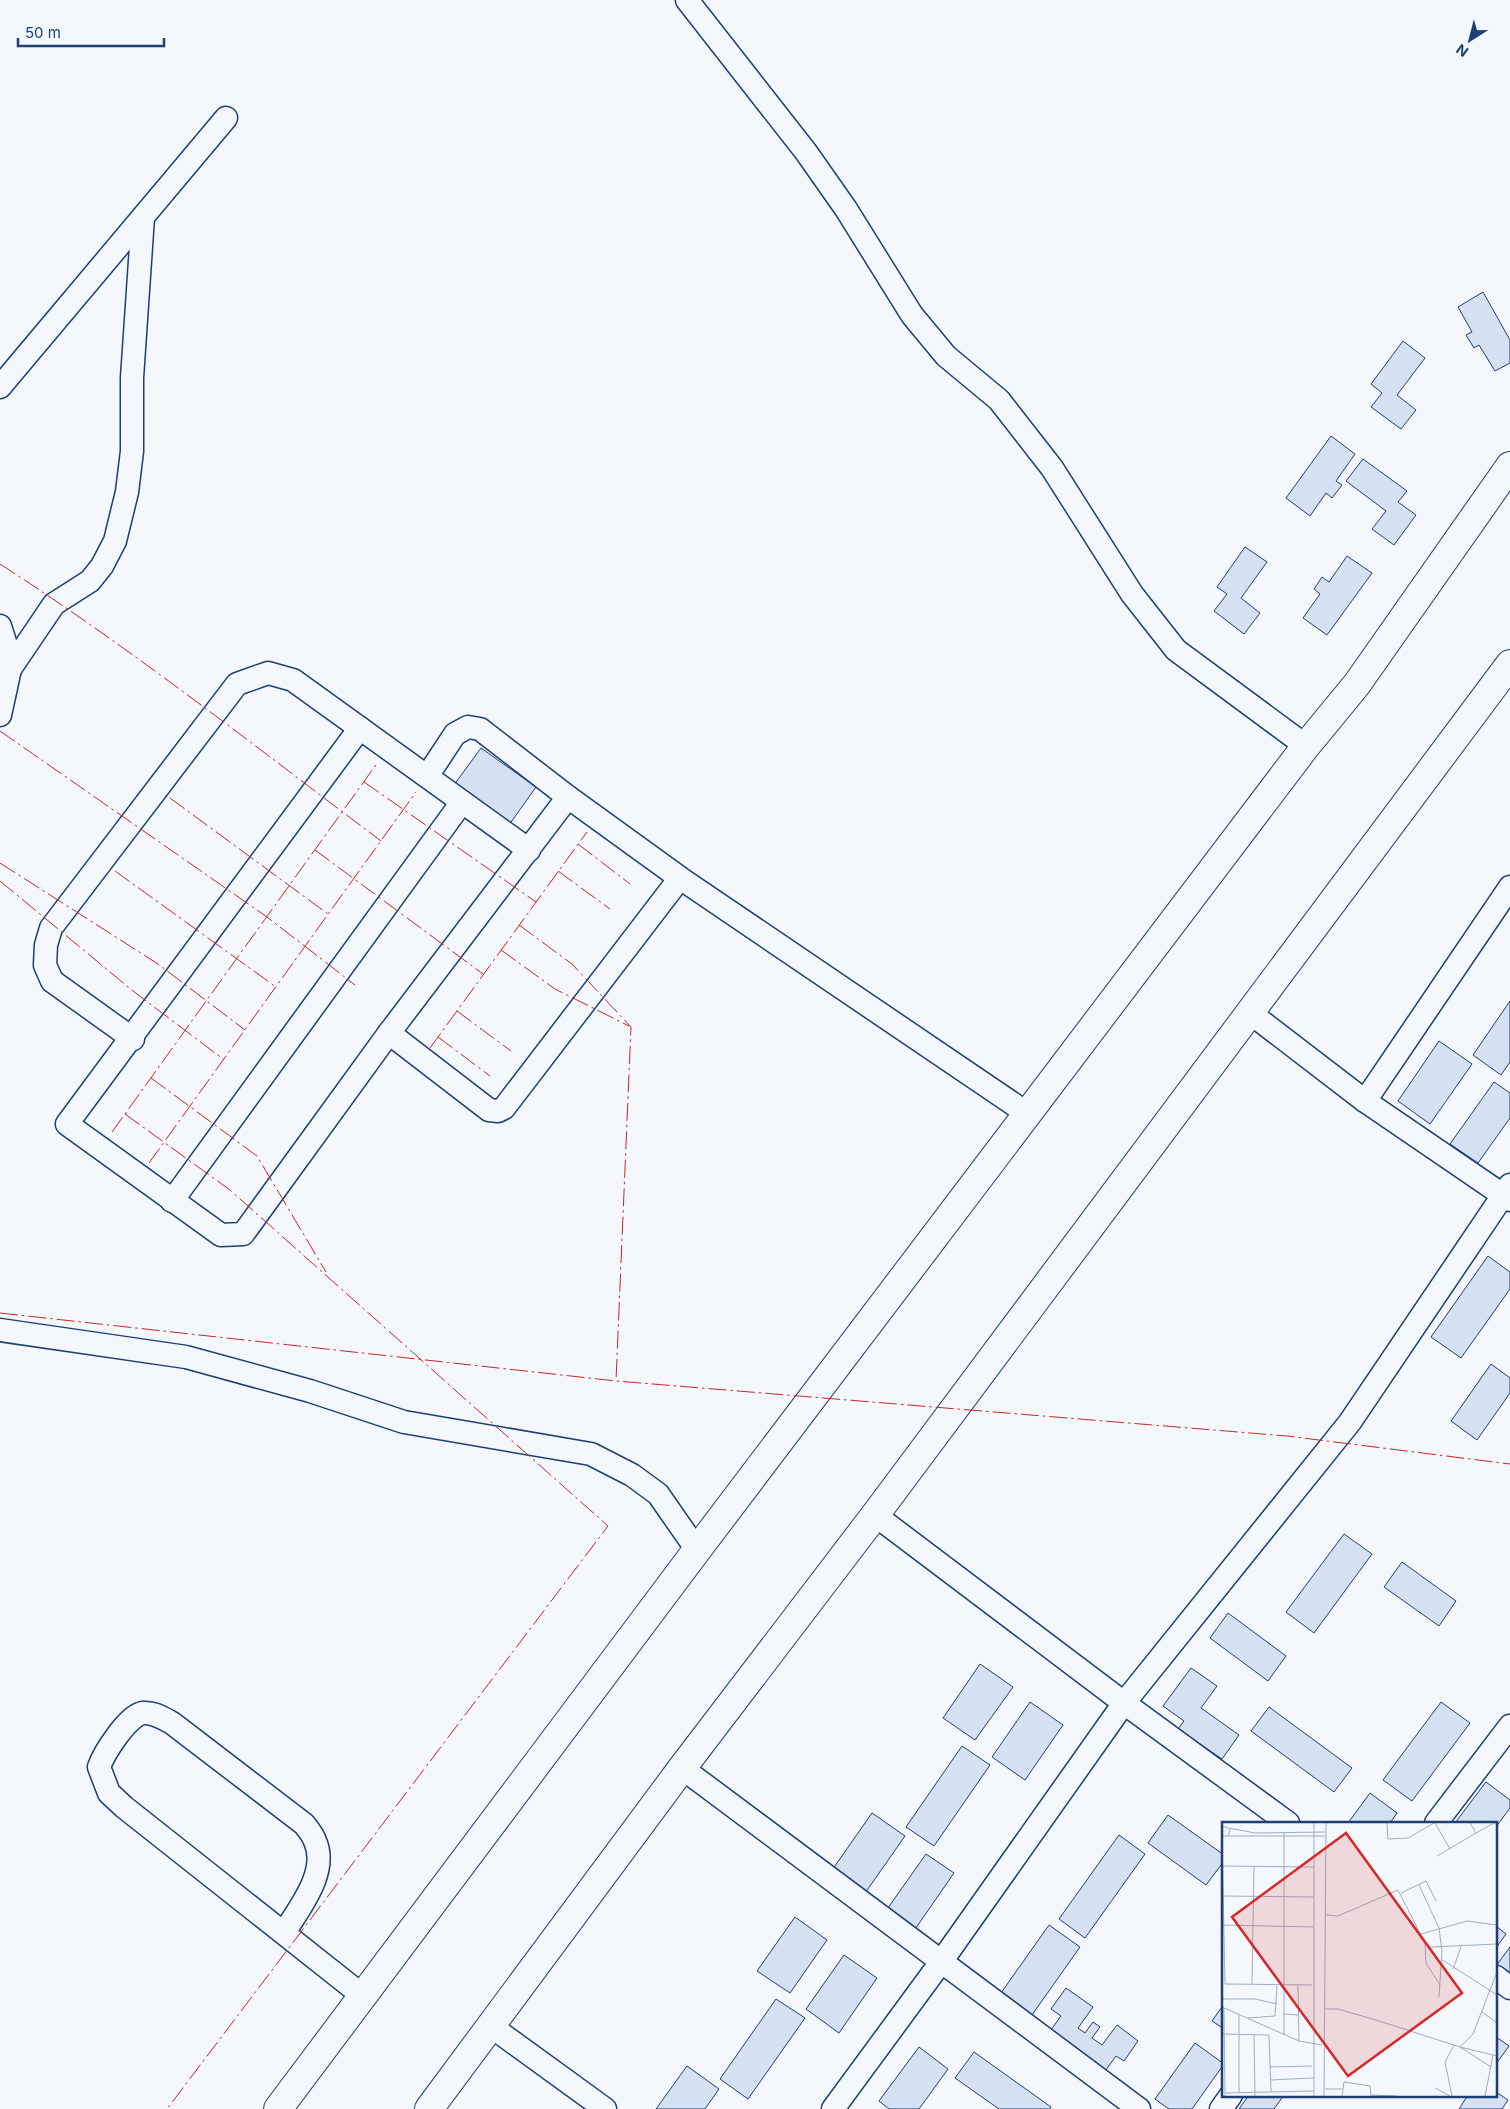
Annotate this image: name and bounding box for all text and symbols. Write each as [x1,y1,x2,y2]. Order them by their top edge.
scale bar [18,15,164,47]
north arrow [1445,15,1495,65]
text: 50 m [25,23,61,42]
text: N [1453,41,1471,61]
inset map [1222,1822,1498,2096]

